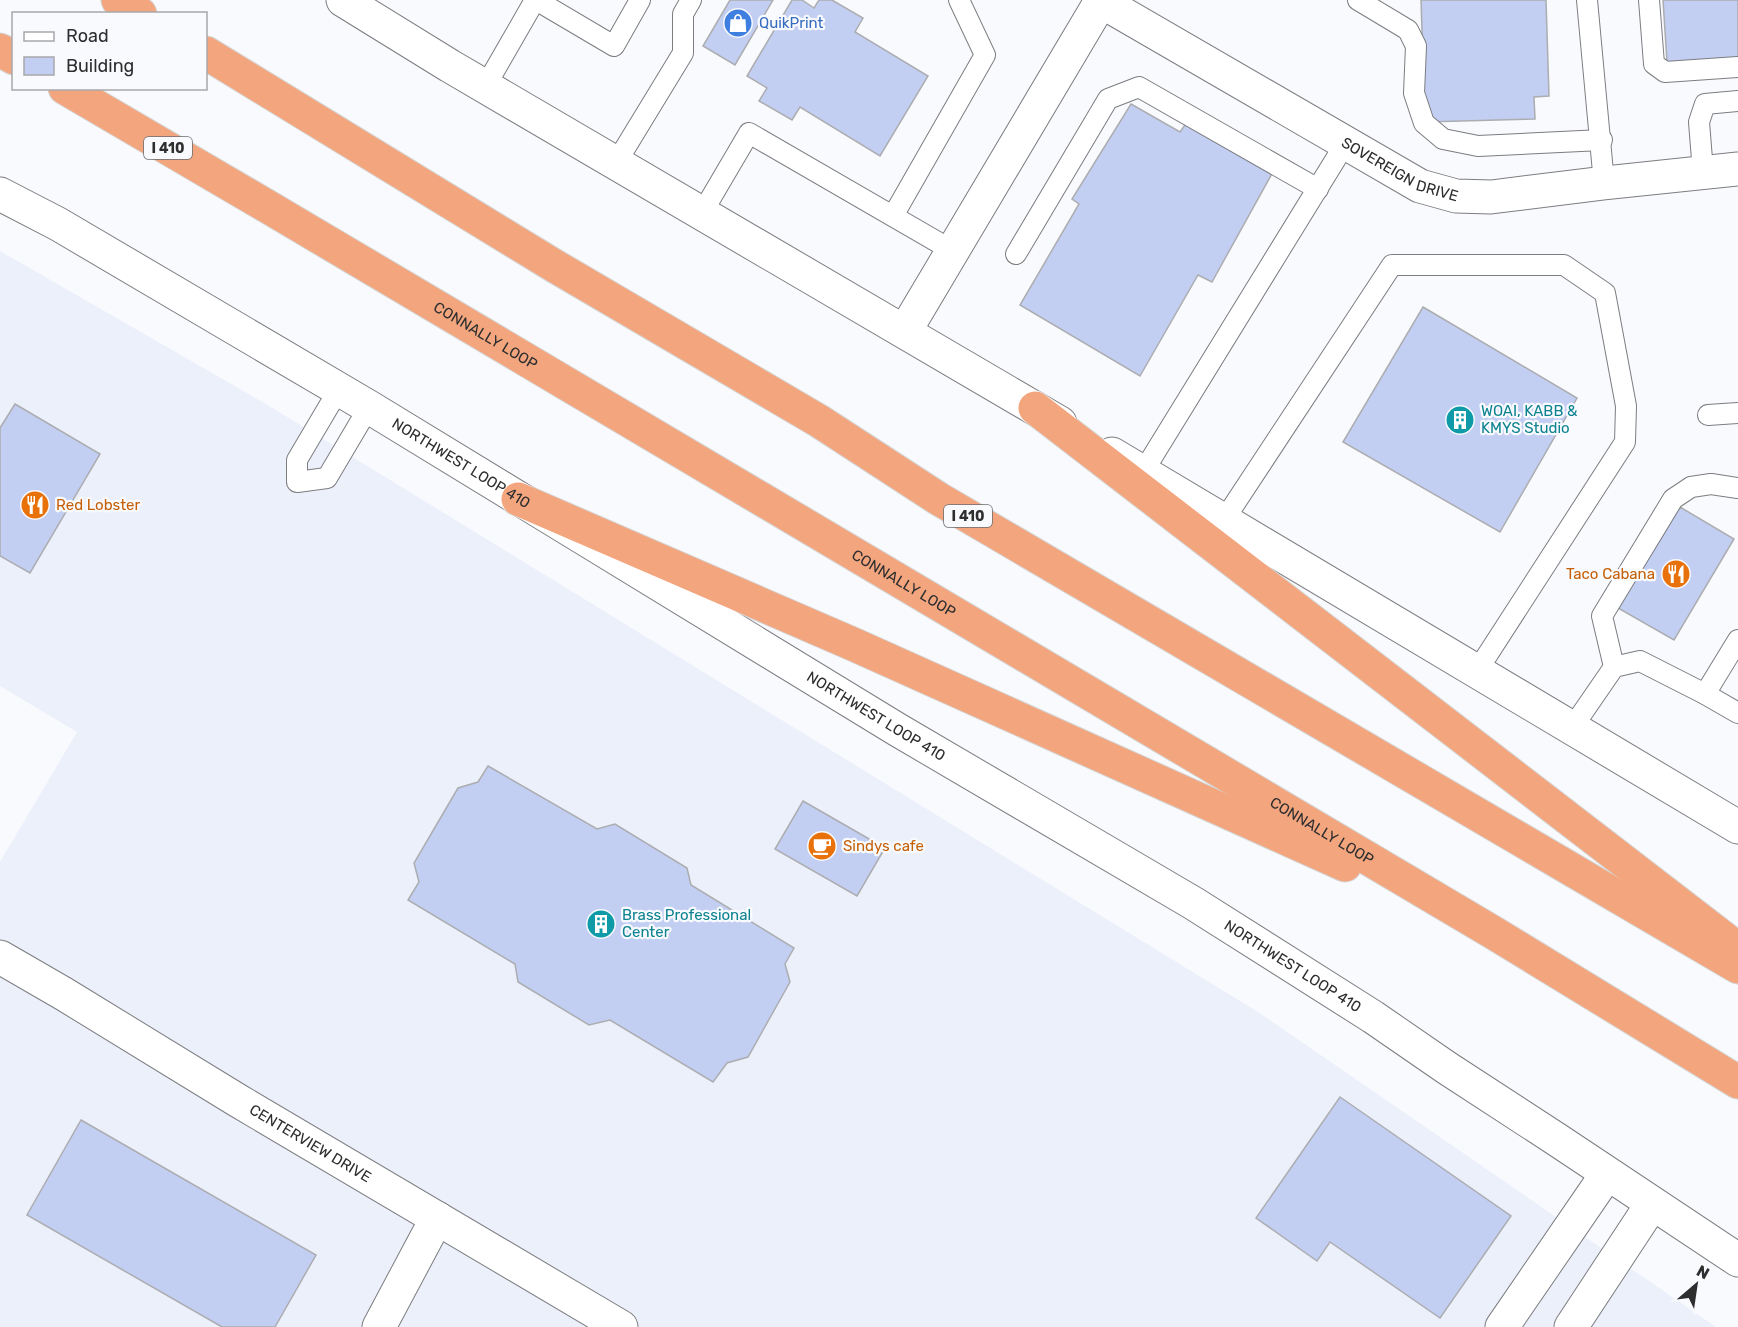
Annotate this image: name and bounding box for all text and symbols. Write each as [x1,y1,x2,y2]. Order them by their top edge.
shop icon: QuikPrint [722,7,754,39]
legend [12,12,207,90]
place label: QuikPrint [759,14,823,32]
text: Road [66,25,109,47]
text: Building [66,55,134,77]
street label: SOVEREIGN DRIVE [1338,133,1460,205]
road number: I 410 [144,137,192,159]
street label: CONNALLY LOOP [430,298,541,374]
place label: WOAI, KABB & KMYS Studio [1481,402,1578,437]
building icon: WOAI, KABB & KMYS Studio [1444,404,1476,436]
street label: NORTHWEST LOOP 410 [389,414,533,512]
restaurant icon: Red Lobster [19,489,51,521]
place label: Red Lobster [56,496,140,514]
road number: I 410 [944,505,992,527]
street label: CONNALLY LOOP [848,546,959,621]
restaurant icon: Taco Cabana [1660,558,1692,590]
place label: Taco Cabana [1566,565,1655,583]
street label: NORTHWEST LOOP 410 [803,667,949,765]
street label: CONNALLY LOOP [1267,793,1377,869]
cafe icon: Sindys cafe [806,830,838,862]
place label: Sindys cafe [843,837,924,855]
place label: Brass Professional Center [622,906,751,941]
building icon: Brass Professional Center [585,908,617,940]
street label: NORTHWEST LOOP 410 [1221,916,1365,1016]
street label: CENTERVIEW DRIVE [246,1100,375,1186]
north arrow [1666,1255,1726,1315]
text: N [1693,1261,1713,1283]

